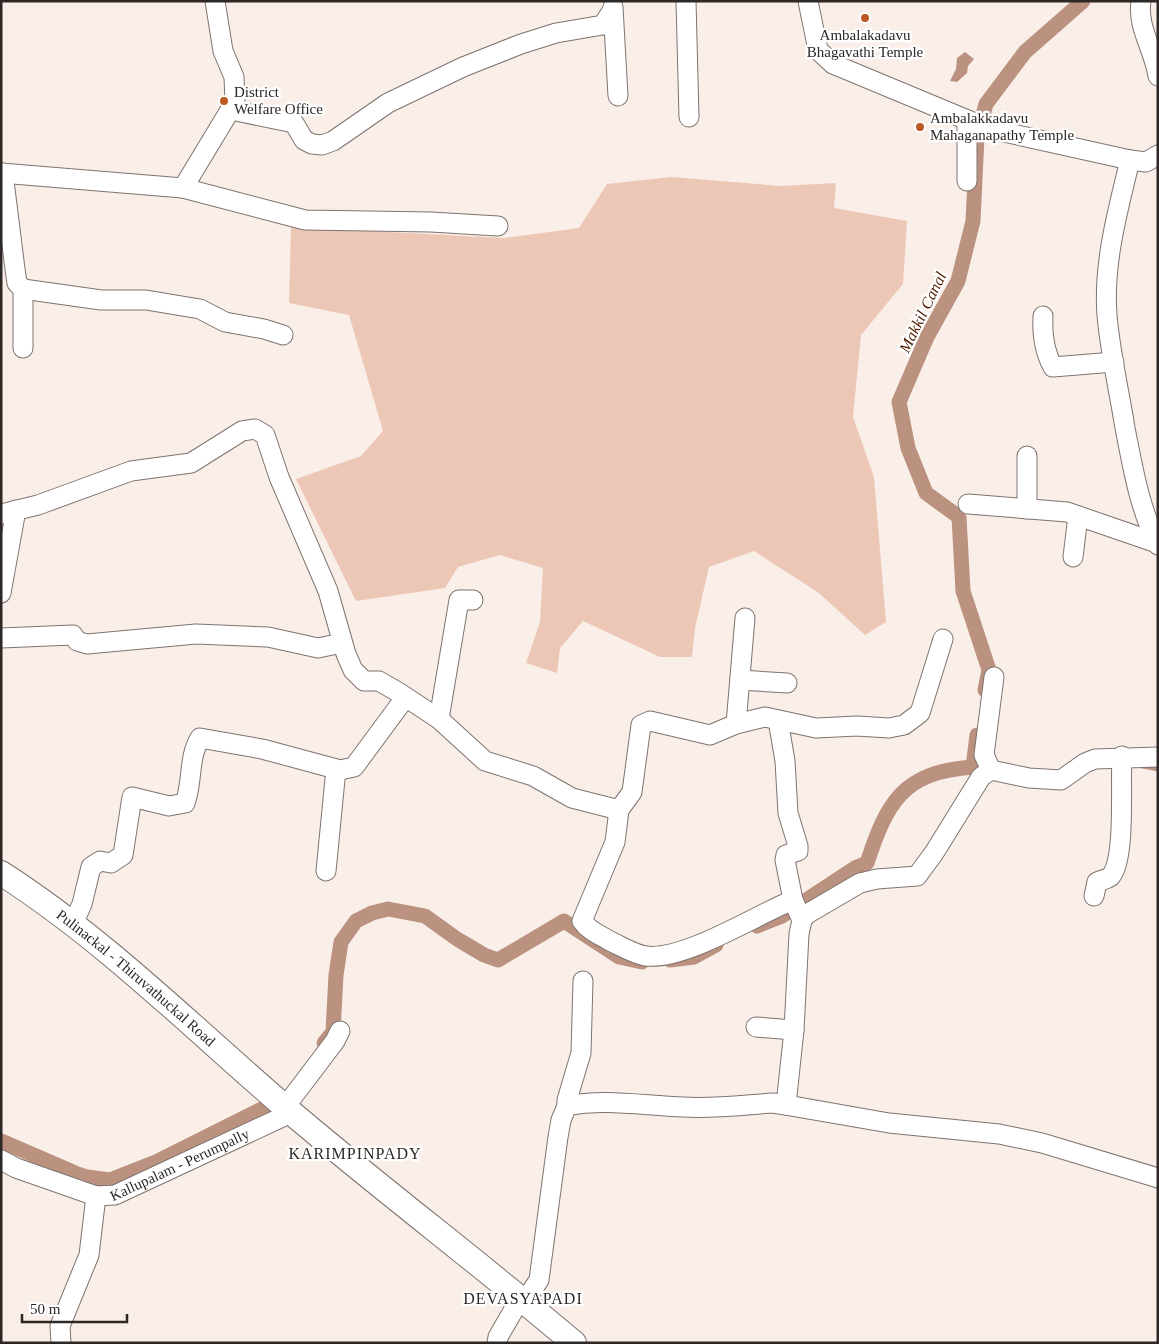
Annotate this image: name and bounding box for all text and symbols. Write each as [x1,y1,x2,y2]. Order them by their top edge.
marker: Ambalakadavu Bhagavathi Temple [859,12,871,24]
place label: Ambalakadavu Bhagavathi Temple [807,27,924,60]
place label: District Welfare Office [234,84,323,117]
marker: District Welfare Office [218,95,230,107]
place label: Ambalakkadavu Mahaganapathy Temple [930,110,1074,143]
marker: Ambalakkadavu Mahaganapathy Temple [914,121,926,133]
water label: Makkil Canal [895,269,950,356]
street label: Pulinackal - Thiruvathuckal Road [53,906,219,1050]
street label: Kallupalam - Perumpally [107,1125,252,1204]
district label: KARIMPINPADY [288,1145,422,1162]
district label: DEVASYAPADI [463,1290,583,1307]
scale bar [22,1292,128,1324]
text: 50 m [30,1301,61,1317]

